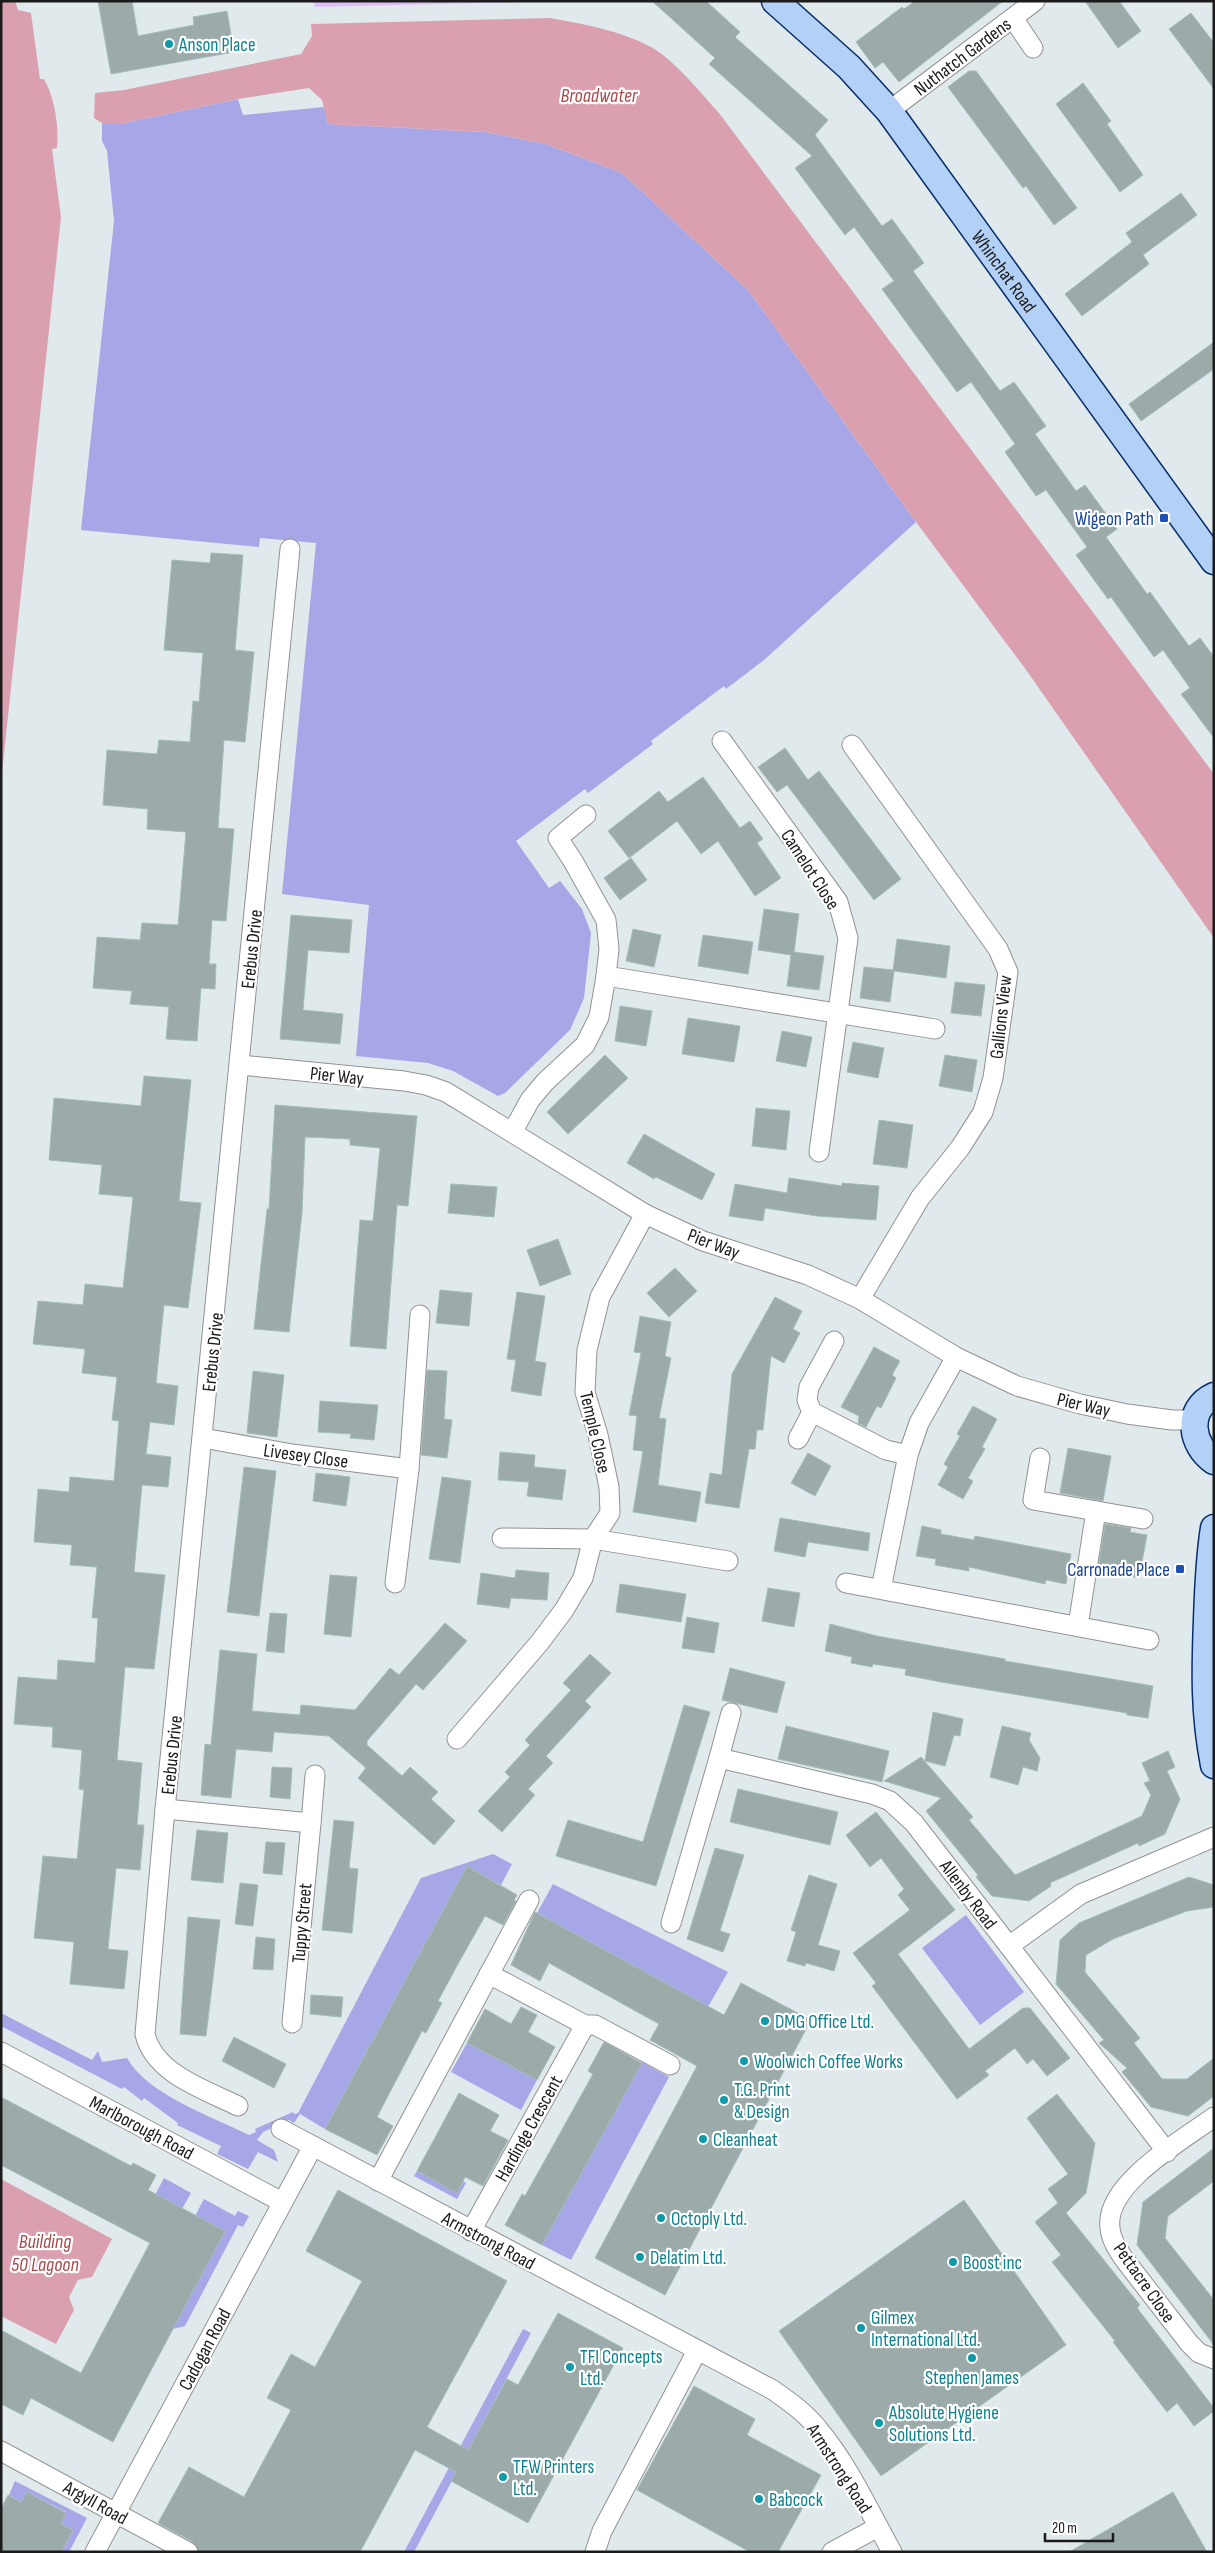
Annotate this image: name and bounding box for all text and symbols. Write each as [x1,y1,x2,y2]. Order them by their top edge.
street label: Nuthatch Gardens [910,13,1016,101]
place label: Anson Place [178,34,256,57]
marker: Anson Place [163,38,175,50]
water label: Broadwater [561,84,639,108]
street label: Whinchat Road [966,226,1041,317]
place label: Wigeon Path [1075,508,1154,531]
marker: Wigeon Path [1158,512,1170,524]
street label: Camelot Close [775,825,844,914]
street label: Erebus Drive [237,908,268,990]
street label: Gallions View [986,974,1017,1060]
street label: Pier Way [309,1062,366,1091]
street label: Pier Way [684,1224,743,1265]
street label: Erebus Drive [198,1311,229,1393]
street label: Pier Way [1055,1388,1113,1423]
street label: Temple Close [574,1389,615,1476]
street label: Livesey Close [262,1439,350,1474]
place label: Carronade Place [1067,1559,1170,1582]
marker: Carronade Place [1174,1563,1186,1575]
street label: Erebus Drive [157,1714,188,1796]
street label: Allenby Road [934,1855,1001,1934]
street label: Tuppy Street [288,1882,317,1964]
place label: DMG Office Ltd. [775,2011,874,2034]
marker: DMG Office Ltd. [759,2015,771,2027]
place label: Woolwich Coffee Works [754,2051,903,2074]
marker: Woolwich Coffee Works [738,2055,750,2067]
street label: Hardinge Crescent [491,2071,568,2186]
place label: T.G. Print & Design [734,2079,791,2124]
street label: Marlborough Road [85,2091,197,2165]
marker: T.G. Print & Design [718,2094,730,2106]
place label: Cleanheat [713,2129,778,2152]
marker: Cleanheat [697,2133,709,2145]
street label: Armstrong Road [437,2207,539,2275]
place label: Octoply Ltd. [671,2208,747,2231]
marker: Octoply Ltd. [655,2212,667,2224]
water label: Building 50 Lagoon [11,2230,79,2277]
street label: Pettacre Close [1108,2238,1180,2327]
place label: Delatim Ltd. [650,2247,726,2270]
marker: Delatim Ltd. [634,2251,646,2263]
place label: Boost inc [963,2252,1022,2275]
marker: Boost inc [947,2256,959,2268]
street label: Cadogan Road [174,2305,236,2395]
place label: Gilmex International Ltd. [871,2307,980,2352]
marker: Gilmex International Ltd. [855,2322,867,2334]
place label: TFI Concepts Ltd. [580,2346,663,2391]
marker: Stephen James [966,2352,978,2364]
marker: TFI Concepts Ltd. [564,2361,576,2373]
place label: Stephen James [925,2367,1019,2390]
place label: Absolute Hygiene Solutions Ltd. [888,2402,999,2447]
marker: Absolute Hygiene Solutions Ltd. [873,2417,885,2429]
street label: Armstrong Road [801,2419,876,2518]
place label: TFW Printers Ltd. [513,2456,595,2501]
marker: TFW Printers Ltd. [497,2471,509,2483]
street label: Argyll Road [58,2476,131,2530]
place label: Babcock [769,2489,824,2512]
marker: Babcock [753,2493,765,2505]
scale bar [1045,2510,1112,2542]
text: 20 m [1052,2519,1077,2538]

